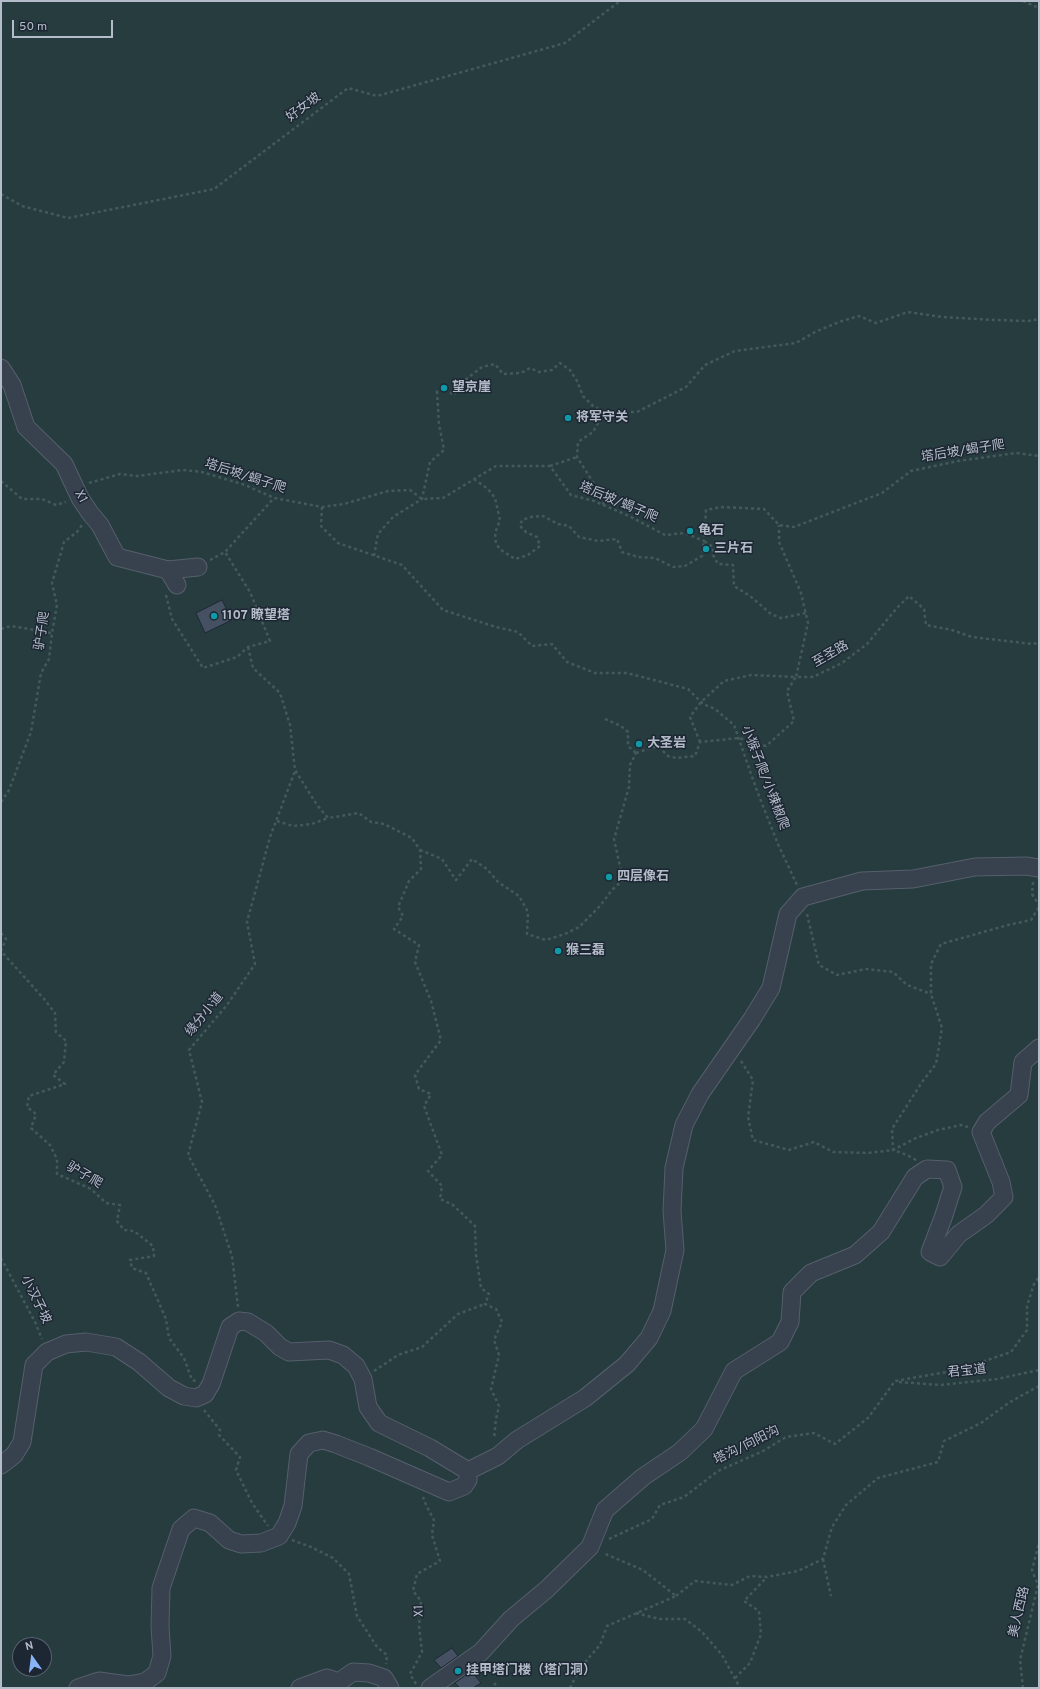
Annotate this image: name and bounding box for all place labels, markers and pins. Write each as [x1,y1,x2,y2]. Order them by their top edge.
place label: 望京崖 [452,380,491,396]
marker: 望京崖 [439,383,449,393]
place label: 将军守关 [576,410,628,426]
marker: 将军守关 [563,413,573,423]
place label: 龟石 [698,523,724,539]
marker: 龟石 [685,526,695,536]
place label: 三片石 [714,541,753,557]
marker: 三片石 [701,544,711,554]
place label: 1107 瞭望塔 [222,608,290,624]
marker: 1107 瞭望塔 [209,611,219,621]
place label: 大圣岩 [647,736,686,752]
marker: 大圣岩 [634,739,644,749]
place label: 四层像石 [617,869,669,885]
marker: 四层像石 [604,872,614,882]
place label: 猴三磊 [566,943,605,959]
marker: 猴三磊 [553,946,563,956]
place label: 挂甲塔门楼（塔门洞） [466,1663,596,1679]
marker: 挂甲塔门楼（塔门洞） [453,1666,463,1676]

